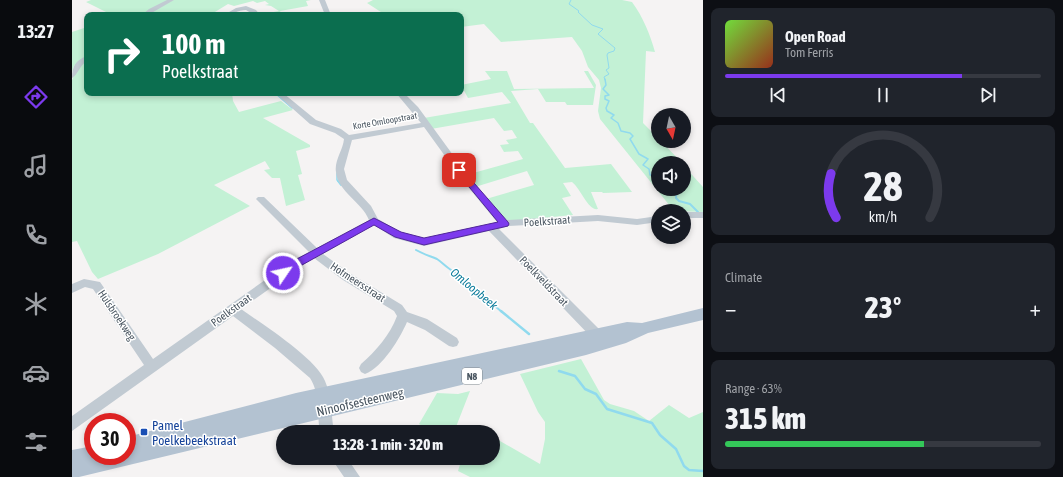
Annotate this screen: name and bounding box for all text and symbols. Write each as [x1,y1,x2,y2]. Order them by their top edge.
text: 13:27 [17,21,55,42]
icon: right [96,28,148,80]
text: 100 m [162,28,225,60]
text: Open Road [785,28,846,45]
text: Tom Ferris [785,45,833,60]
text: Poelkstraat [162,61,238,82]
icon: directions [22,83,50,111]
icon: previous [767,84,789,106]
icon: pause [872,84,894,106]
icon: next [977,84,999,106]
north arrow [651,108,691,148]
map controls [651,108,691,244]
street label: Korte Omloopstraat [352,110,418,132]
icon: music [22,152,50,180]
pin [442,153,476,187]
button: sound [651,156,691,196]
icon: arrive [448,159,470,181]
text: 28 [863,162,903,210]
button: layers [651,204,691,244]
text: km/h [869,208,897,224]
street label: Poelkstraat [523,213,571,229]
icon: phone [22,221,50,249]
position arrow [262,252,304,294]
street label: Poelkveldstraat [517,254,571,308]
street label: Hofmeersstraat [328,260,388,304]
water label: Omloopbeek [448,265,501,313]
text: Climate [725,270,762,285]
street label: Hulsbroekweg [96,288,138,343]
icon: climate [22,290,50,318]
text: 23° [865,290,901,324]
street label: Poelkstraat [209,291,253,329]
text: − [725,295,736,321]
text: + [1030,295,1041,321]
icon: car [22,359,50,387]
road number: N8 [462,368,482,384]
text: Range · 63% [725,381,782,396]
street label: Ninoofsesteenweg [315,385,405,419]
text: 315 km [725,401,806,435]
speed limit sign: 30 [84,413,136,465]
place label: Pamel Poelkebeekstraat [152,418,237,448]
marker: Pamel Poelkebeekstraat [139,427,149,437]
icon: filters [22,428,50,456]
text: 13:28 · 1 min · 320 m [333,436,443,453]

